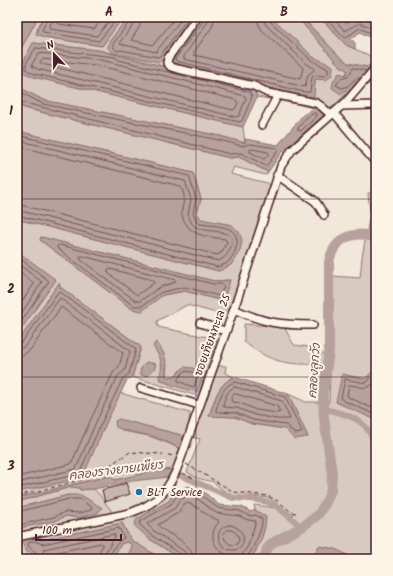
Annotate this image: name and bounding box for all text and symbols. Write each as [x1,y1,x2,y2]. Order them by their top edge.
text: A [105,2,113,23]
text: B [280,2,288,23]
north arrow [34,34,74,74]
text: N [44,36,57,55]
text: 1 [9,101,13,122]
text: 2 [7,279,15,300]
street label: ซอยเทียนทะเล 25 [190,291,236,379]
water label: คลองลูกวัว [303,342,326,399]
water label: คลองรางยายเพียร [68,455,166,486]
text: 3 [6,456,15,477]
place label: BLT Service [147,484,202,502]
marker: BLT Service [134,487,144,497]
scale bar [36,516,121,542]
text: 100 m [42,521,73,540]

